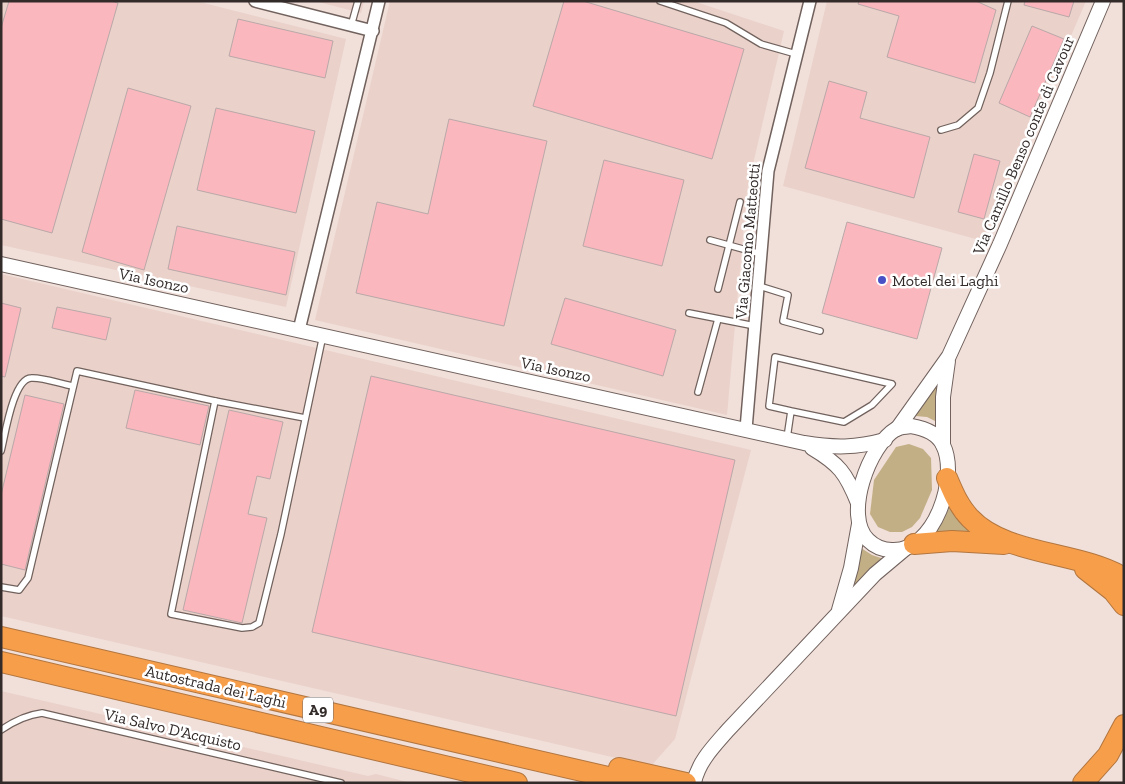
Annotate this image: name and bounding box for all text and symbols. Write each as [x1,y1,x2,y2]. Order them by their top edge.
street label: Via Camillo Benso conte di Cavour [968,33,1078,258]
street label: Via Giacomo Matteotti [731,162,764,321]
street label: Via Isonzo [116,264,191,297]
place label: Motel dei Laghi [892,271,999,290]
marker: Motel dei Laghi [876,274,888,286]
street label: Via Isonzo [518,353,593,386]
street label: Autostrada dei Laghi [144,661,289,712]
road number: A9 [303,698,333,722]
street label: Via Salvo D'Acquisto [102,704,243,754]

